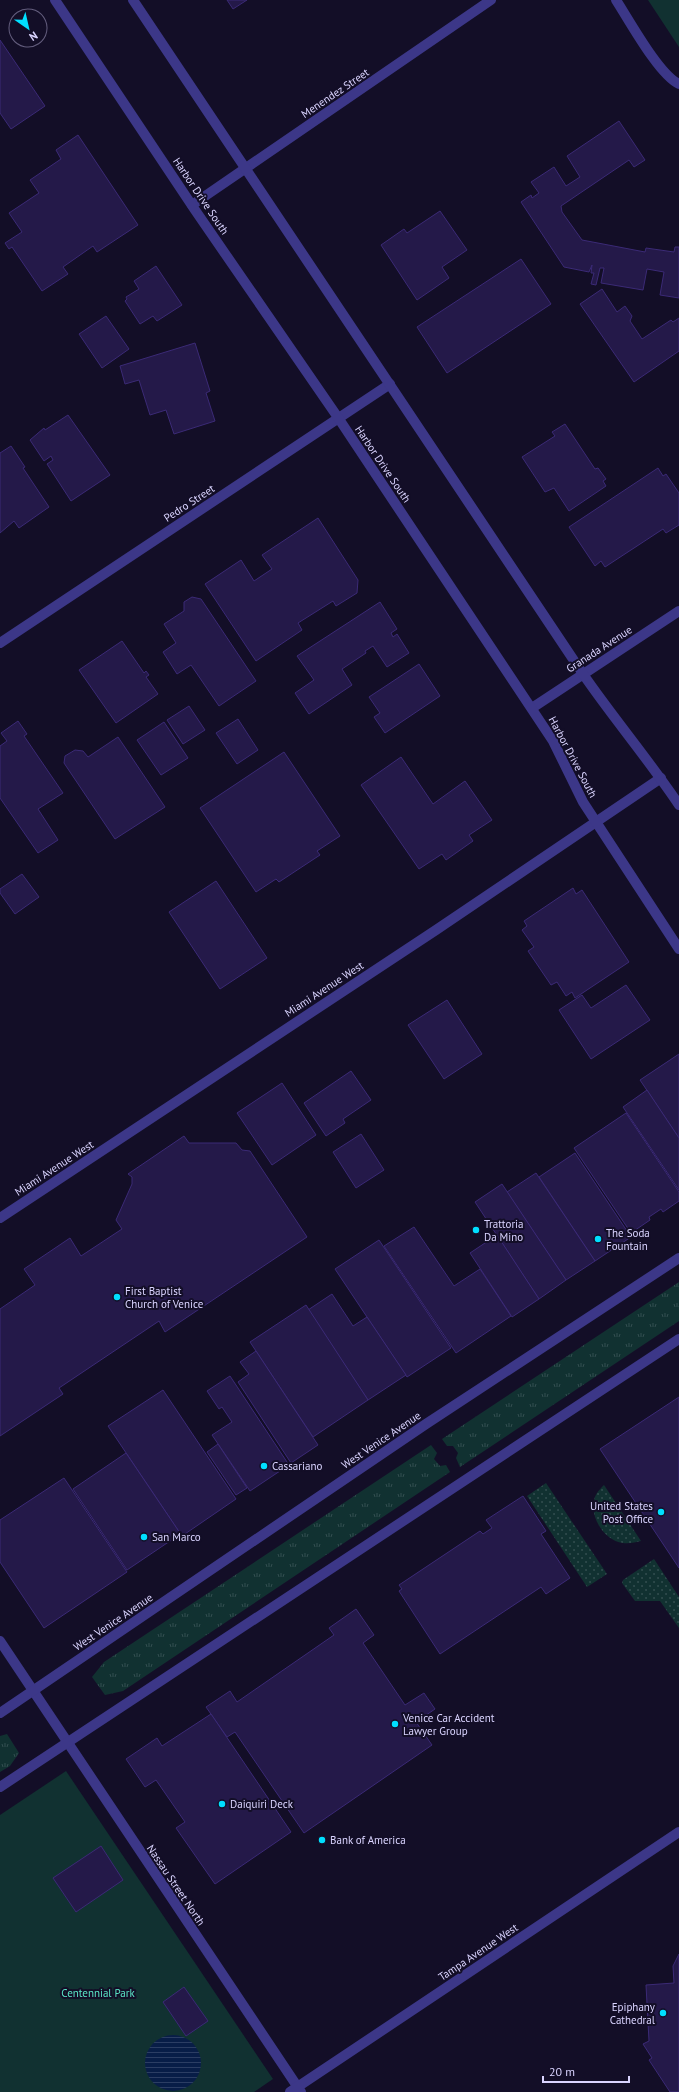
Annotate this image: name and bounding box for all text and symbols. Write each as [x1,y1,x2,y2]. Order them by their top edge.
north arrow [8,8,48,48]
text: N [27,28,41,44]
street label: Menendez Street [298,65,372,121]
street label: Harbor Drive South [170,155,232,237]
street label: Harbor Drive South [352,423,414,505]
street label: Pedro Street [161,481,217,525]
street label: Granada Avenue [563,622,635,675]
street label: Harbor Drive South [546,714,600,800]
street label: Miami Avenue West [282,958,366,1020]
street label: Miami Avenue West [12,1137,96,1199]
place label: Trattoria Da Mino [484,1217,524,1244]
marker: Trattoria Da Mino [471,1225,481,1235]
place label: The Soda Fountain [606,1226,650,1253]
marker: The Soda Fountain [593,1234,603,1244]
place label: First Baptist Church of Venice [125,1284,204,1311]
marker: First Baptist Church of Venice [112,1292,122,1302]
street label: West Venice Avenue [339,1408,424,1472]
place label: Cassariano [272,1459,322,1473]
marker: Cassariano [259,1461,269,1471]
place label: United States Post Office [590,1499,653,1526]
marker: United States Post Office [656,1507,666,1517]
place label: San Marco [152,1530,201,1544]
marker: San Marco [139,1532,149,1542]
street label: West Venice Avenue [71,1590,156,1654]
place label: Venice Car Accident Lawyer Group [402,1711,495,1738]
marker: Venice Car Accident Lawyer Group [390,1719,400,1729]
place label: Daiquiri Deck [230,1797,294,1811]
marker: Daiquiri Deck [217,1799,227,1809]
place label: Bank of America [330,1833,406,1847]
marker: Bank of America [317,1835,327,1845]
street label: Nassau Street North [144,1842,208,1928]
street label: Tampa Avenue West [436,1920,521,1984]
park label: Centennial Park [61,1986,135,2000]
place label: Epiphany Cathedral [610,2000,656,2027]
marker: Epiphany Cathedral [658,2008,668,2018]
scale bar [543,2058,629,2084]
text: 20 m [549,2064,575,2079]

